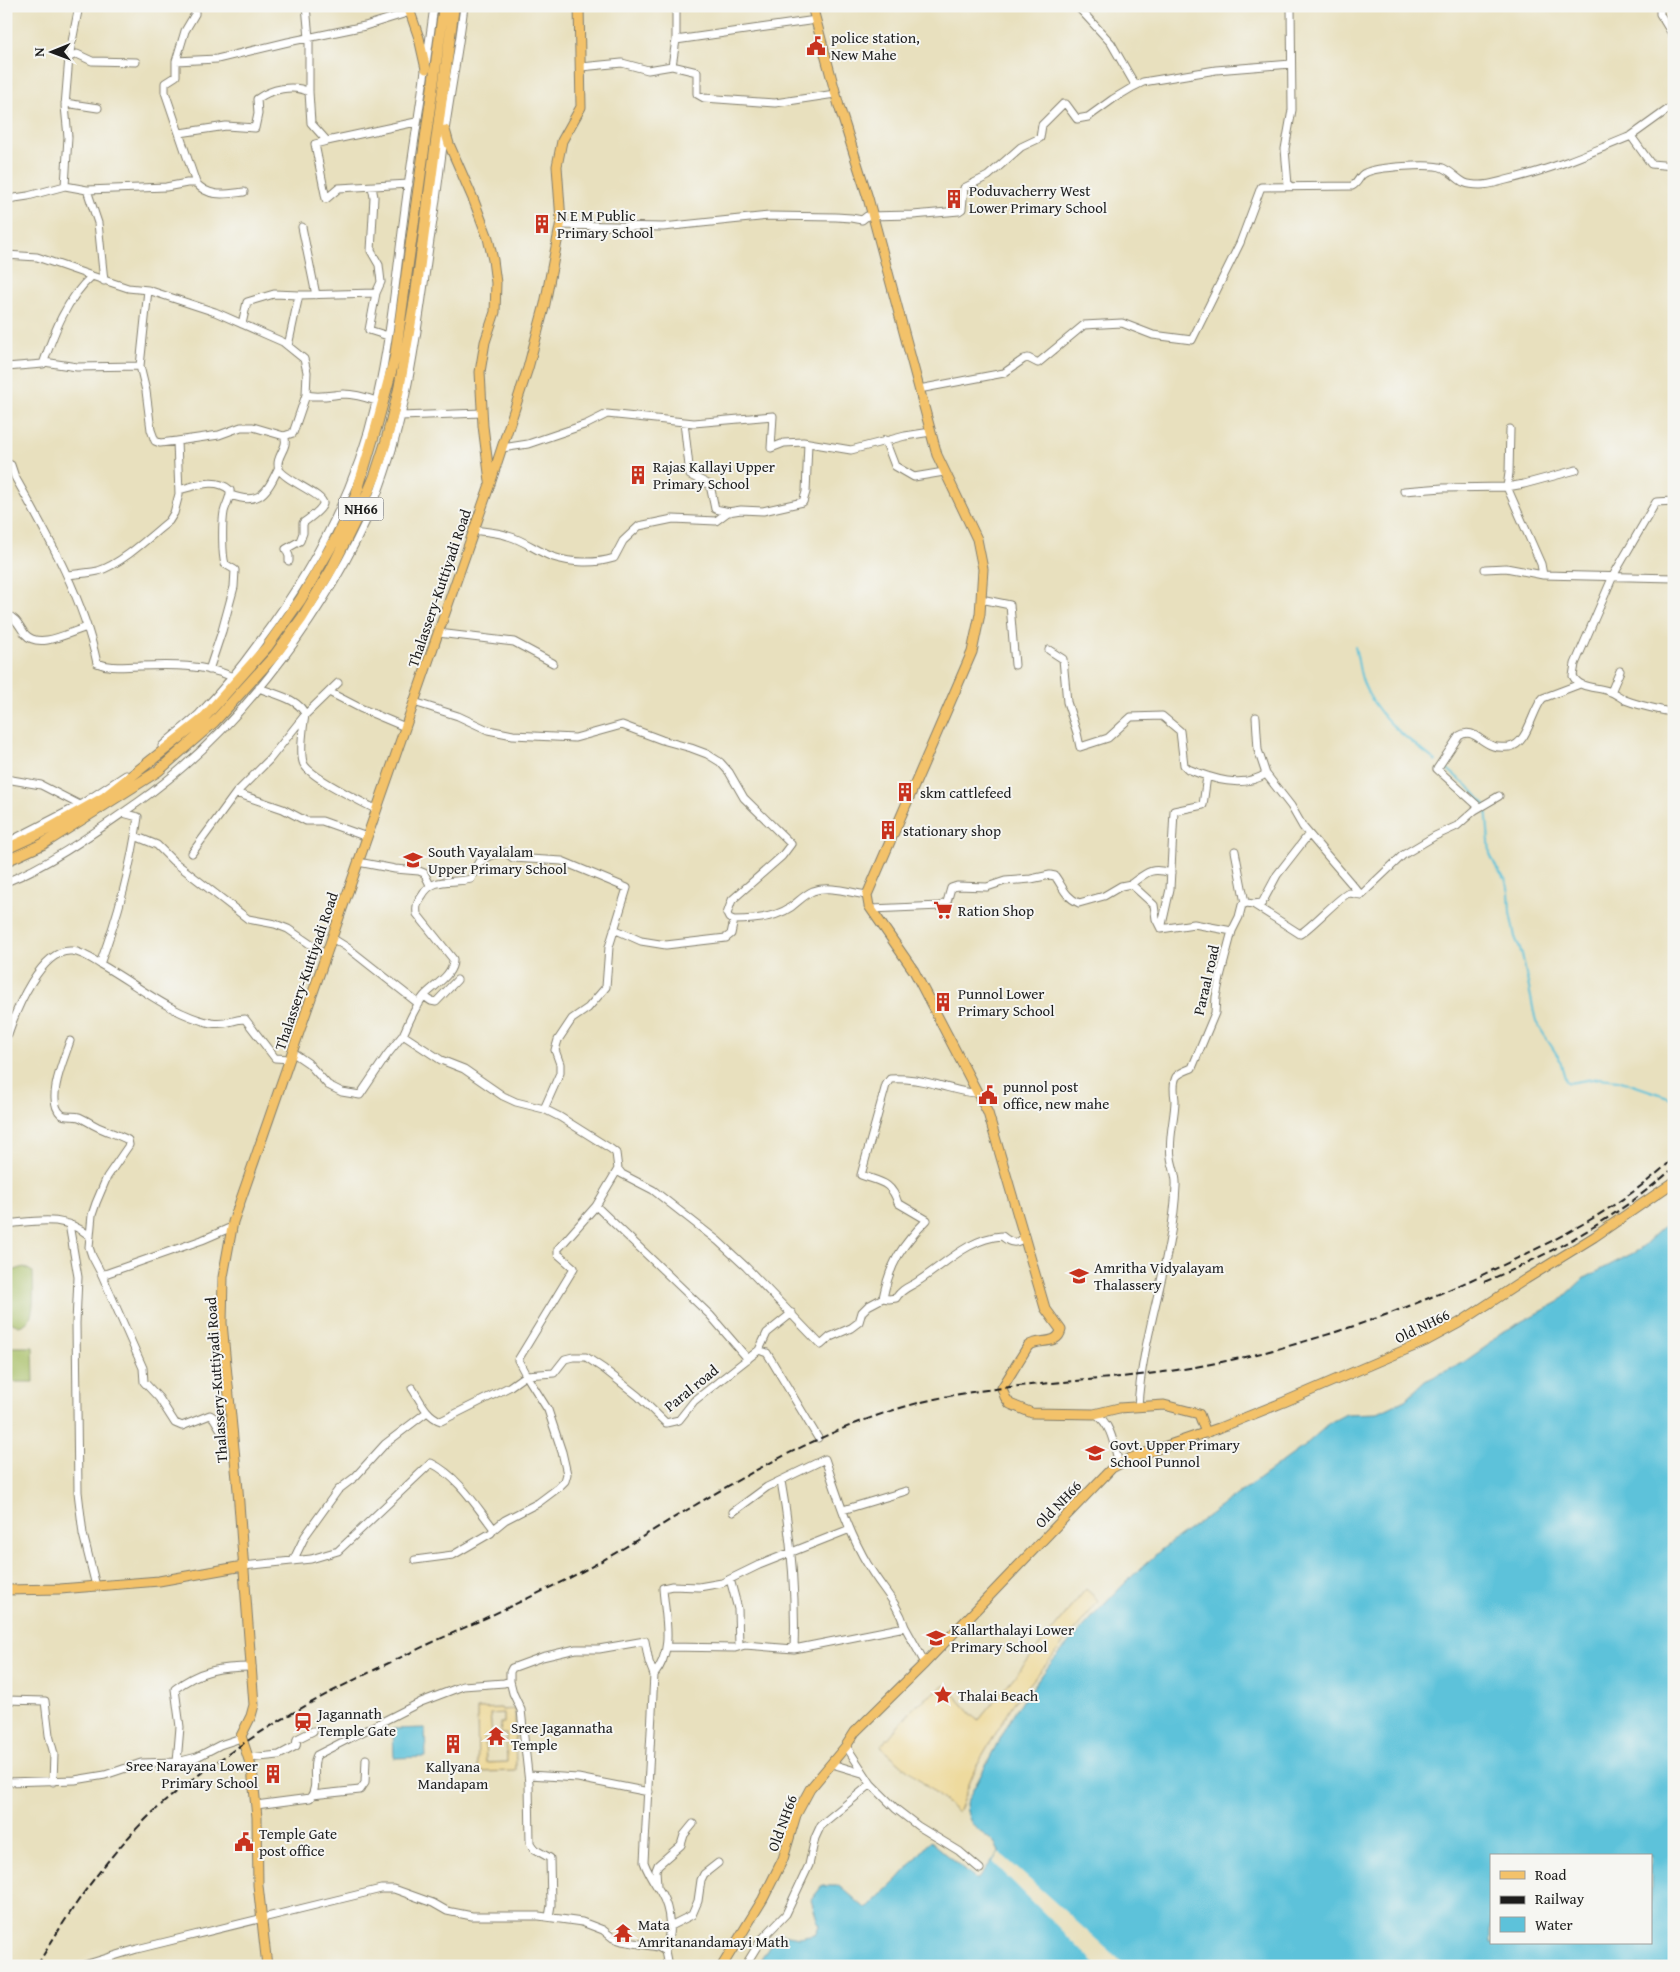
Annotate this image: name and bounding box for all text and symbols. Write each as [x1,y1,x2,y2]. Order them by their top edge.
place label: police station, New Mahe [831,27,920,65]
north arrow [28,28,78,78]
public building icon: police station, New Mahe [805,35,827,57]
text: N [29,47,49,57]
place label: Poduvacherry West Lower Primary School [969,180,1107,218]
building icon: Poduvacherry West Lower Primary School [943,188,965,210]
place label: N E M Public Primary School [557,205,653,243]
building icon: N E M Public Primary School [531,213,553,235]
place label: Rajas Kallayi Upper Primary School [653,456,775,494]
building icon: Rajas Kallayi Upper Primary School [627,464,649,486]
road number: NH66 [338,498,384,520]
street label: Thalassery-Kuttiyadi Road [402,506,476,670]
building icon: skm cattlefeed [894,781,916,803]
place label: skm cattlefeed [920,782,1012,803]
building icon: stationary shop [877,819,899,841]
place label: stationary shop [903,820,1001,841]
place label: South Vayalalam Upper Primary School [428,841,567,879]
school or university icon: South Vayalalam Upper Primary School [402,849,424,871]
street label: Thalassery-Kuttiyadi Road [269,889,343,1053]
supermarket icon: Ration Shop [932,899,954,921]
place label: Ration Shop [958,900,1034,921]
street label: Paraal road [1188,943,1224,1017]
place label: Punnol Lower Primary School [958,983,1054,1021]
building icon: Punnol Lower Primary School [932,991,954,1013]
place label: punnol post office, new mahe [1003,1076,1109,1114]
public building icon: punnol post office, new mahe [977,1084,999,1106]
place label: Amritha Vidyalayam Thalassery [1094,1257,1225,1295]
school or university icon: Amritha Vidyalayam Thalassery [1068,1265,1090,1287]
street label: Thalassery-Kuttiyadi Road [200,1296,232,1464]
street label: Old NH66 [1391,1304,1453,1348]
street label: Paral road [659,1360,723,1416]
place label: Govt. Upper Primary School Punnol [1110,1434,1240,1472]
school or university icon: Govt. Upper Primary School Punnol [1084,1442,1106,1464]
street label: Old NH66 [1030,1476,1086,1532]
place label: Kallarthalayi Lower Primary School [951,1619,1074,1657]
school or university icon: Kallarthalayi Lower Primary School [925,1627,947,1649]
place icon: Thalai Beach [932,1684,954,1706]
place label: Thalai Beach [958,1685,1039,1706]
place label: Jagannath Temple Gate [316,1703,396,1741]
station icon: Jagannath Temple Gate [292,1711,314,1733]
place label: Sree Jagannatha Temple [511,1717,613,1755]
temple icon: Sree Jagannatha Temple [485,1725,507,1747]
building icon: Kallyana Mandapam [442,1733,464,1755]
place label: Sree Narayana Lower Primary School [126,1755,258,1793]
place label: Kallyana Mandapam [418,1756,489,1794]
building icon: Sree Narayana Lower Primary School [262,1763,284,1785]
street label: Old NH66 [762,1792,802,1854]
place label: Temple Gate post office [259,1823,337,1861]
public building icon: Temple Gate post office [233,1831,255,1853]
legend [1490,1854,1652,1944]
text: Road [1535,1864,1566,1885]
text: Railway [1535,1888,1585,1909]
place label: Mata Amritanandamayi Math [638,1914,789,1952]
text: Water [1535,1914,1573,1935]
temple icon: Mata Amritanandamayi Math [612,1922,634,1944]

